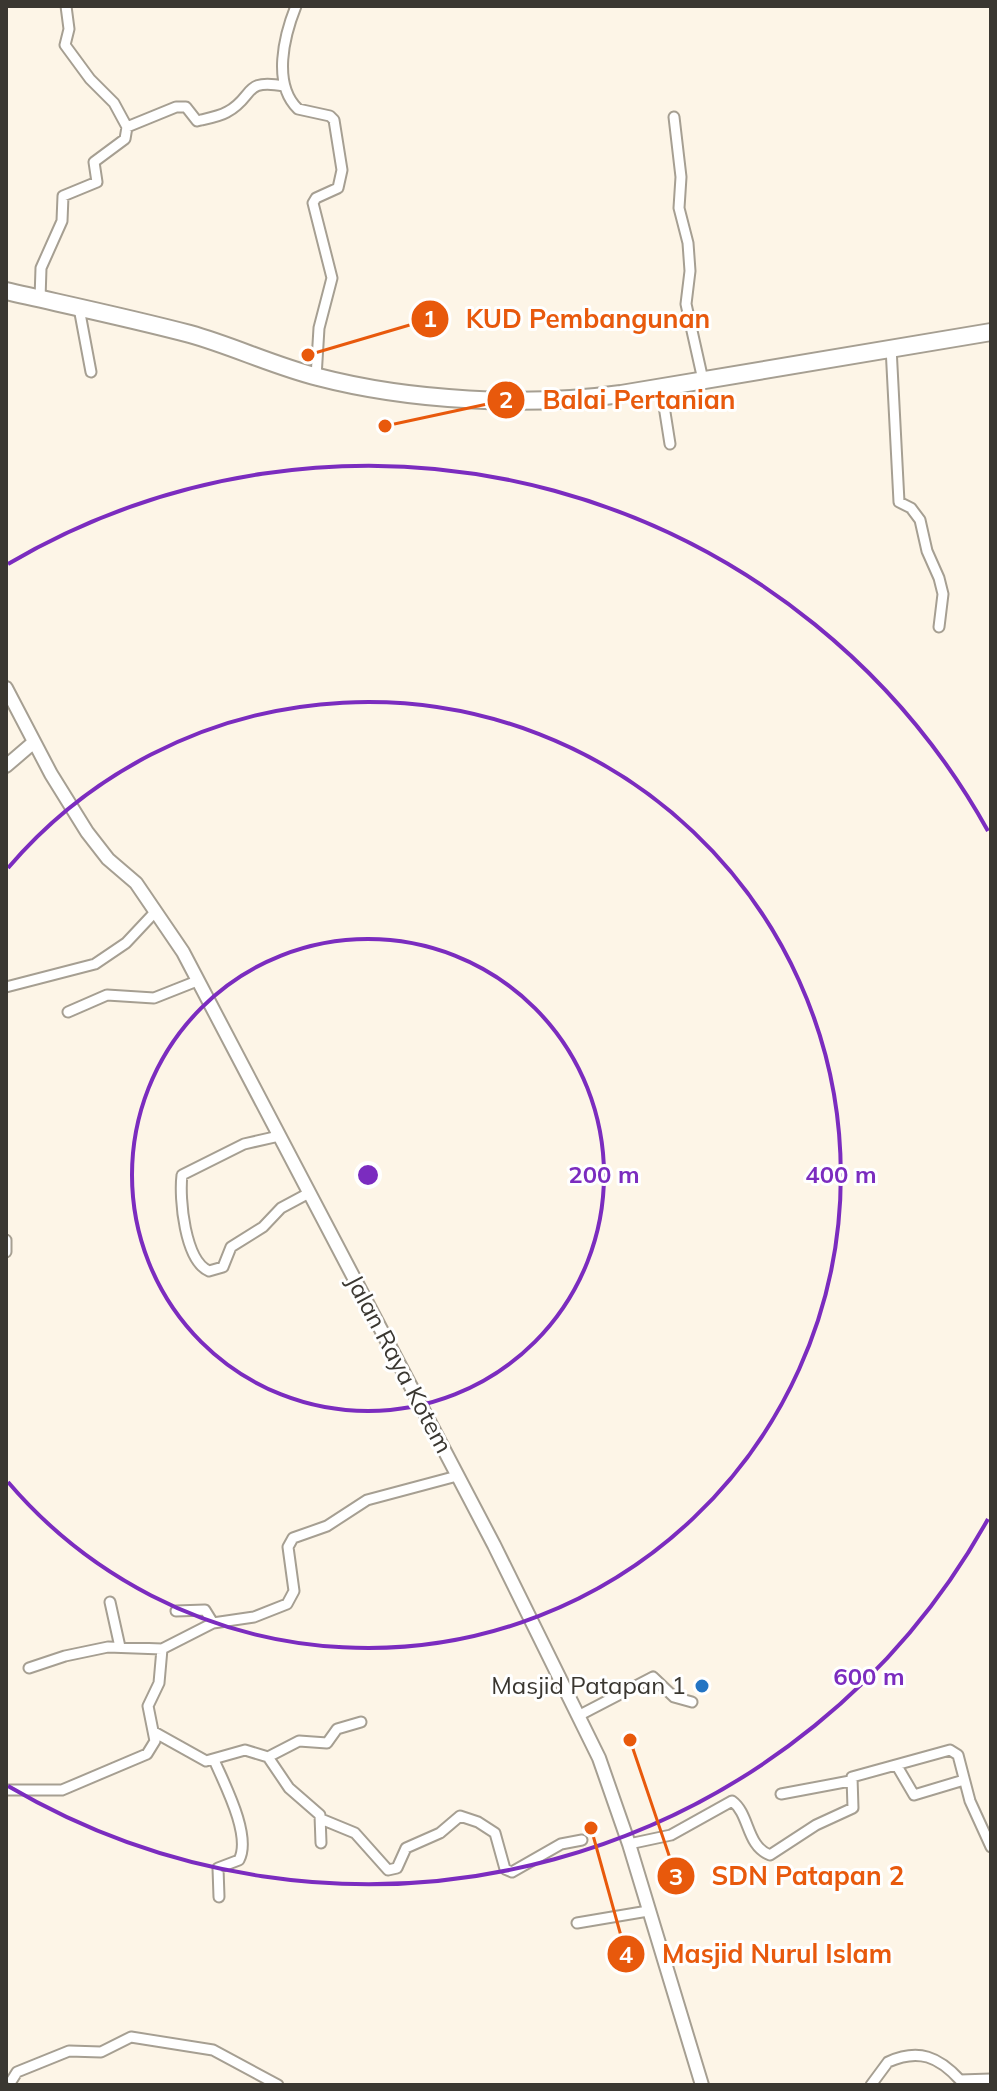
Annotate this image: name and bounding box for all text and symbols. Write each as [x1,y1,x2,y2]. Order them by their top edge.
callout: KUD Pembangunan [410,294,726,344]
text: KUD Pembangunan [466,302,710,335]
text: 1 [423,303,437,333]
callout: Balai Pertanian [486,375,751,425]
text: Balai Pertanian [543,383,735,416]
text: 2 [499,384,513,414]
text: 200 m [568,1159,640,1189]
text: 400 m [805,1159,877,1189]
centre of rings [354,1161,382,1189]
street label: Jalan Raya Kotem [340,1269,460,1458]
text: 600 m [833,1661,905,1691]
place label: Masjid Patapan 1 [491,1670,686,1700]
marker: Masjid Patapan 1 [693,1677,711,1695]
callout: SDN Patapan 2 [656,1851,921,1901]
text: SDN Patapan 2 [712,1859,904,1892]
text: 3 [669,1861,683,1891]
callout: Masjid Nurul Islam [606,1929,908,1979]
text: Masjid Nurul Islam [662,1937,892,1970]
text: 4 [619,1939,633,1969]

